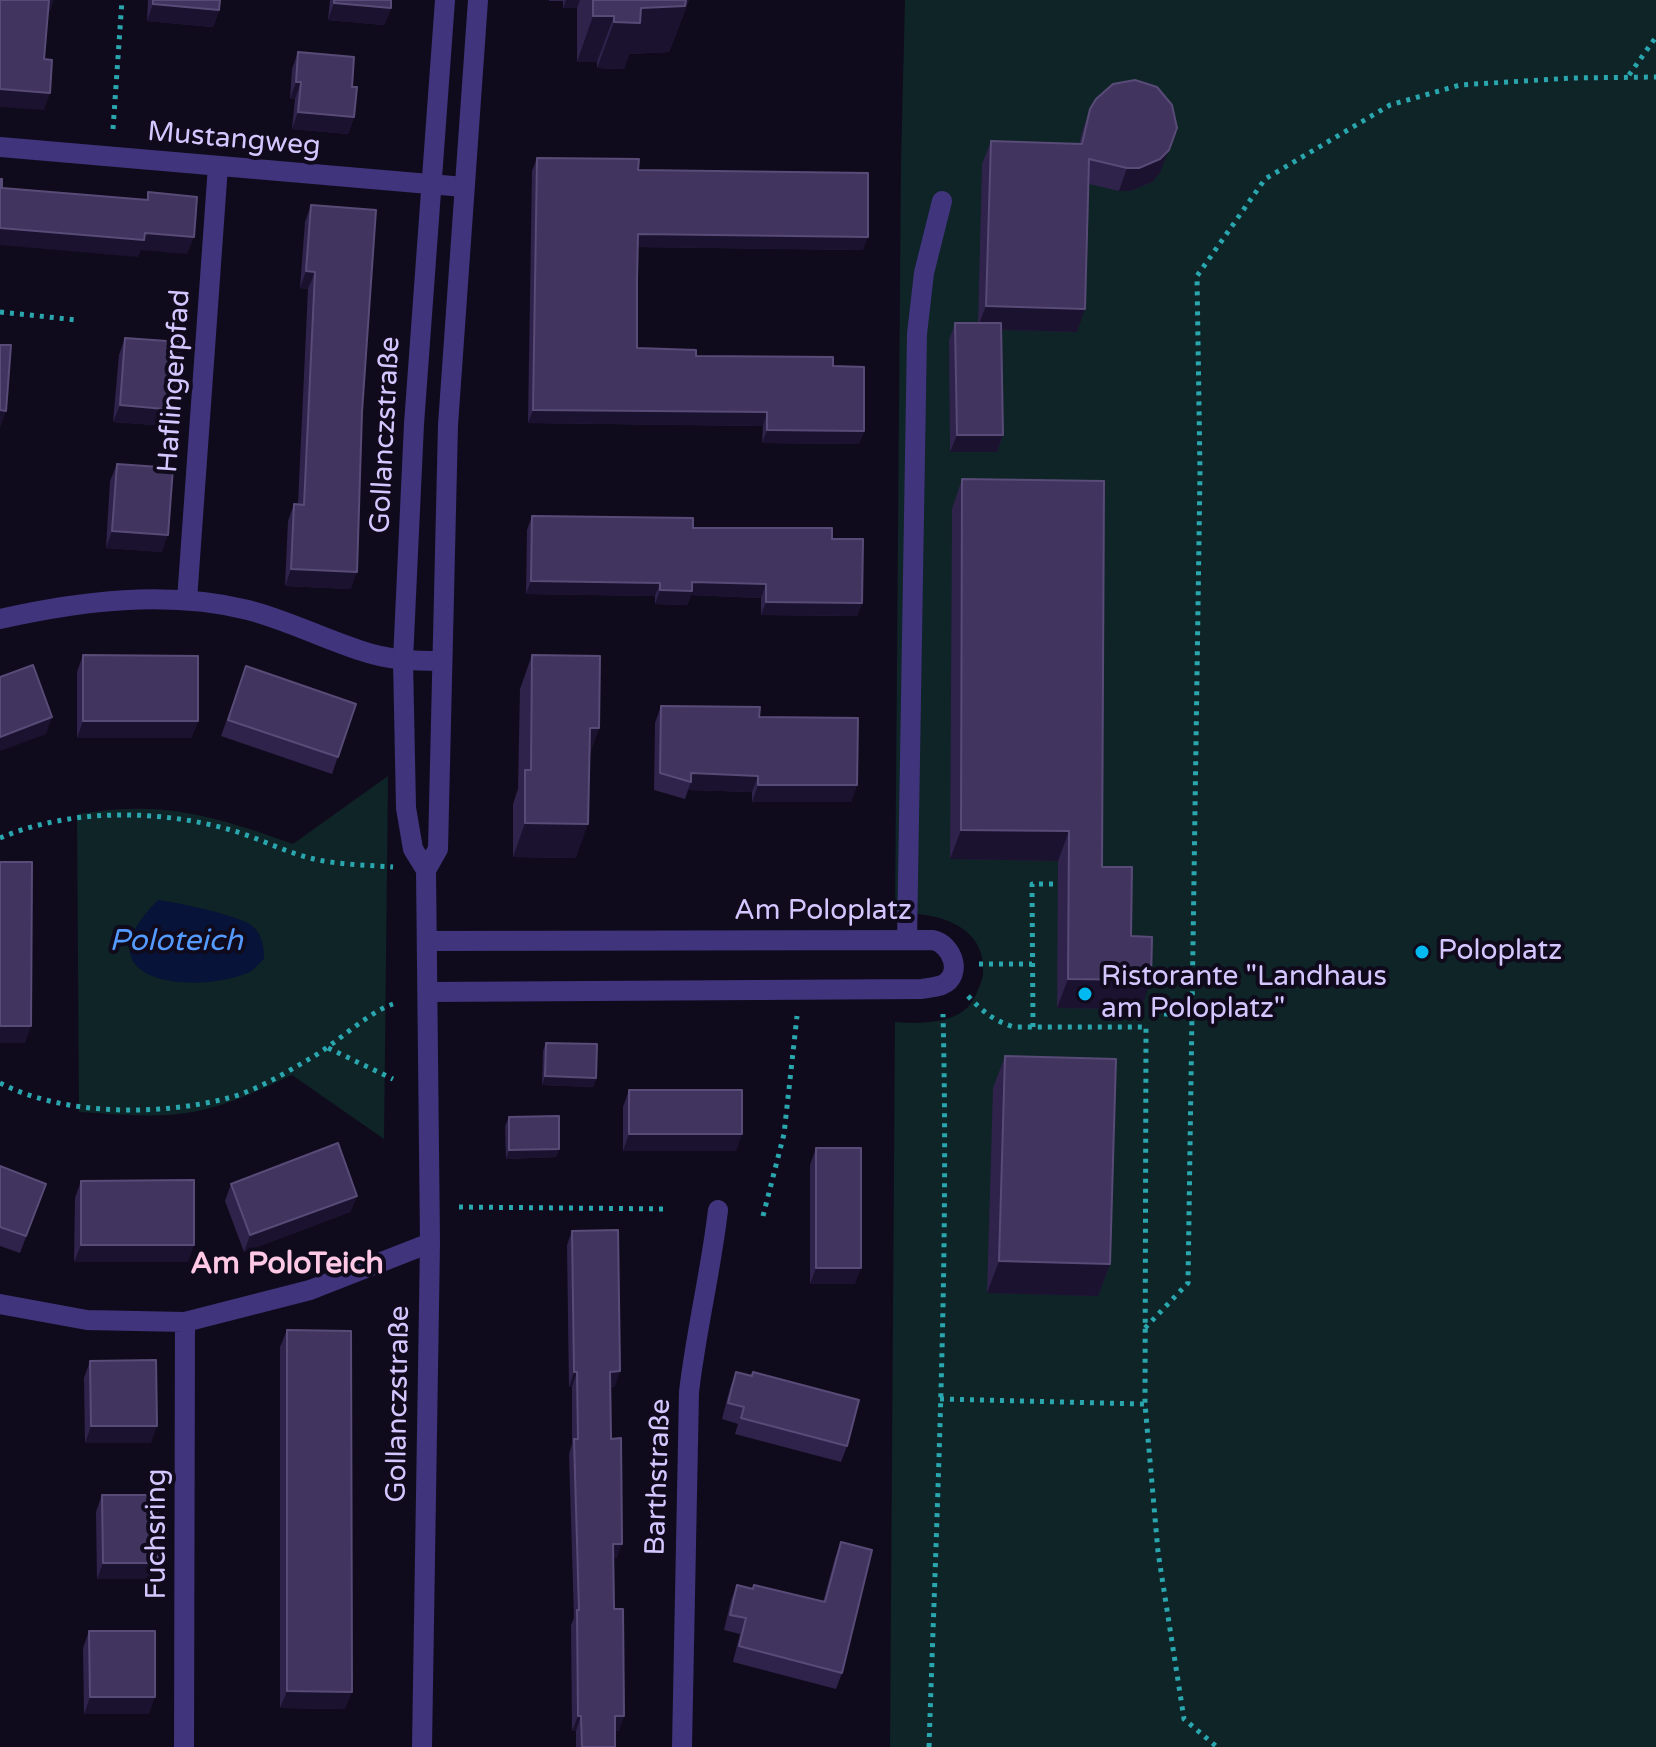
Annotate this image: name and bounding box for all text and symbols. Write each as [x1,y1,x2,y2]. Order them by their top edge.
street label: Mustangweg [146,116,322,164]
street label: Haflingerpfad [152,288,198,474]
street label: Gollanczstraße [364,336,408,534]
street label: Am Poloplatz [734,895,912,929]
water label: Poloteich [109,924,243,960]
place label: Poloplatz [1438,935,1562,969]
marker: Poloplatz [1413,943,1431,961]
place label: Ristorante "Landhaus am Poloplatz" [1101,961,1387,1027]
marker: Ristorante "Landhaus am Poloplatz" [1076,985,1094,1003]
district label: Am PoloTeich [190,1247,384,1283]
street label: Gollanczstraße [380,1305,418,1503]
street label: Barthstraße [639,1398,679,1556]
street label: Fuchsring [141,1469,175,1599]

